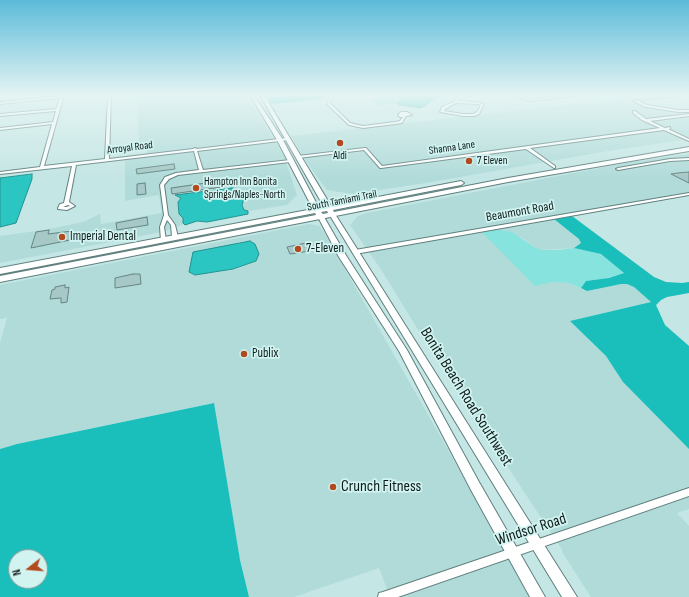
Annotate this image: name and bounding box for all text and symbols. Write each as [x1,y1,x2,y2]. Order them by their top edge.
marker: Aldi [335,138,345,148]
street label: Shanna Lane [428,138,476,158]
street label: Arroyal Road [106,139,154,157]
place label: Aldi [333,149,347,163]
place label: 7 Eleven [477,154,507,168]
marker: 7 Eleven [464,156,474,166]
place label: Hampton Inn Bonita Springs/Naples-North [204,175,285,201]
marker: Hampton Inn Bonita Springs/Naples-North [191,183,201,193]
street label: South Tamiami Trail [306,188,378,214]
street label: Beaumont Road [485,198,555,226]
place label: Imperial Dental [70,229,136,245]
marker: Imperial Dental [57,232,67,242]
place label: 7-Eleven [306,241,344,257]
marker: 7-Eleven [293,244,303,254]
street label: Bonita Beach Road Southwest [416,324,516,470]
place label: Publix [252,346,278,362]
marker: Publix [239,349,249,359]
place label: Crunch Fitness [341,477,421,497]
marker: Crunch Fitness [328,482,338,492]
street label: Windsor Road [493,510,569,550]
north arrow [8,549,48,589]
text: N [10,568,24,577]

